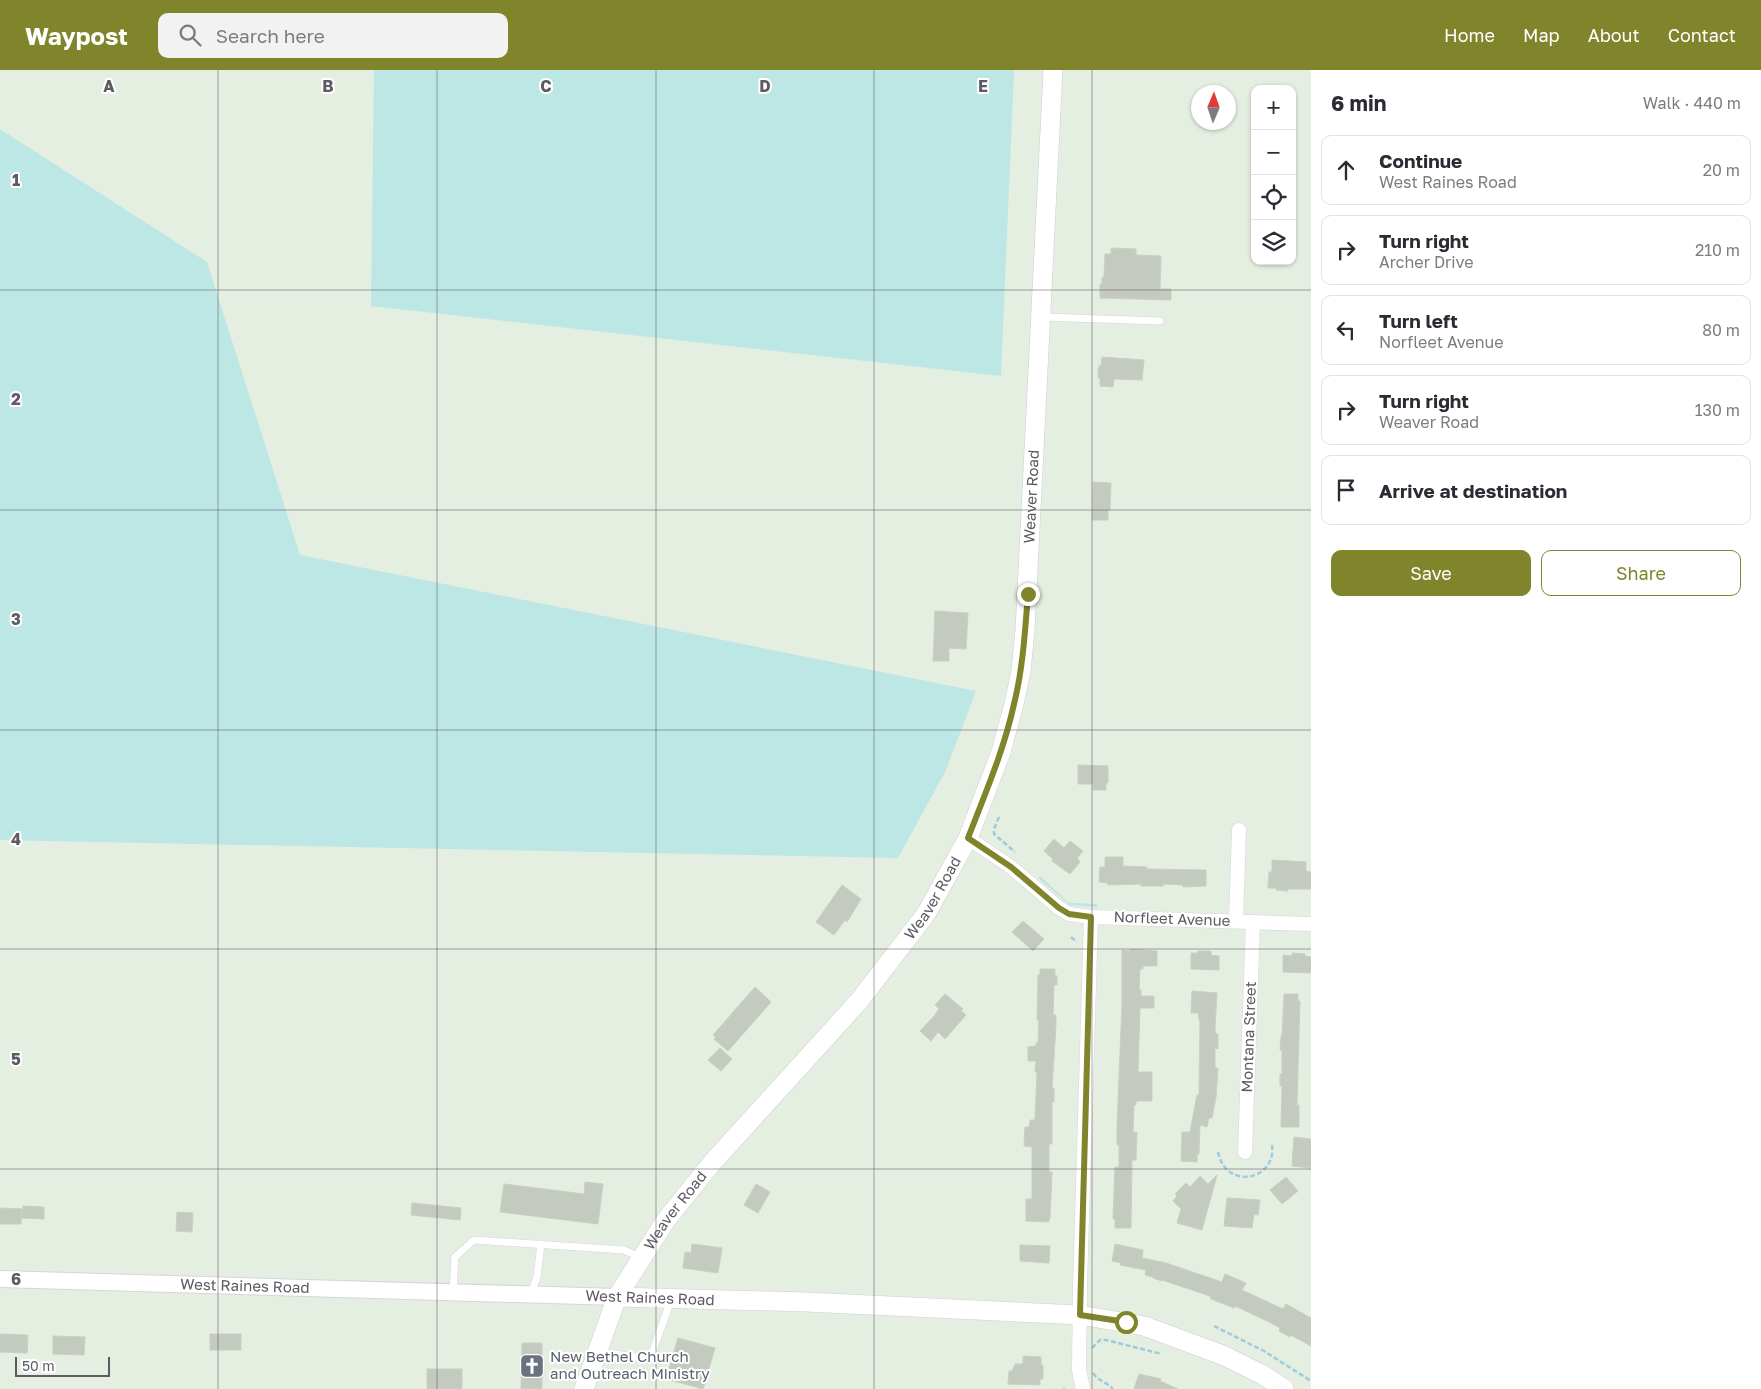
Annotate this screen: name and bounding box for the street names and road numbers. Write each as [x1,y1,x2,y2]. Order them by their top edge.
street label: Weaver Road [1019,449,1042,544]
street label: Weaver Road [900,853,964,942]
street label: Norfleet Avenue [1113,907,1231,929]
street label: Montana Street [1237,981,1259,1093]
street label: Weaver Road [639,1167,710,1253]
street label: West Raines Road [180,1274,310,1296]
street label: West Raines Road [585,1286,715,1308]

